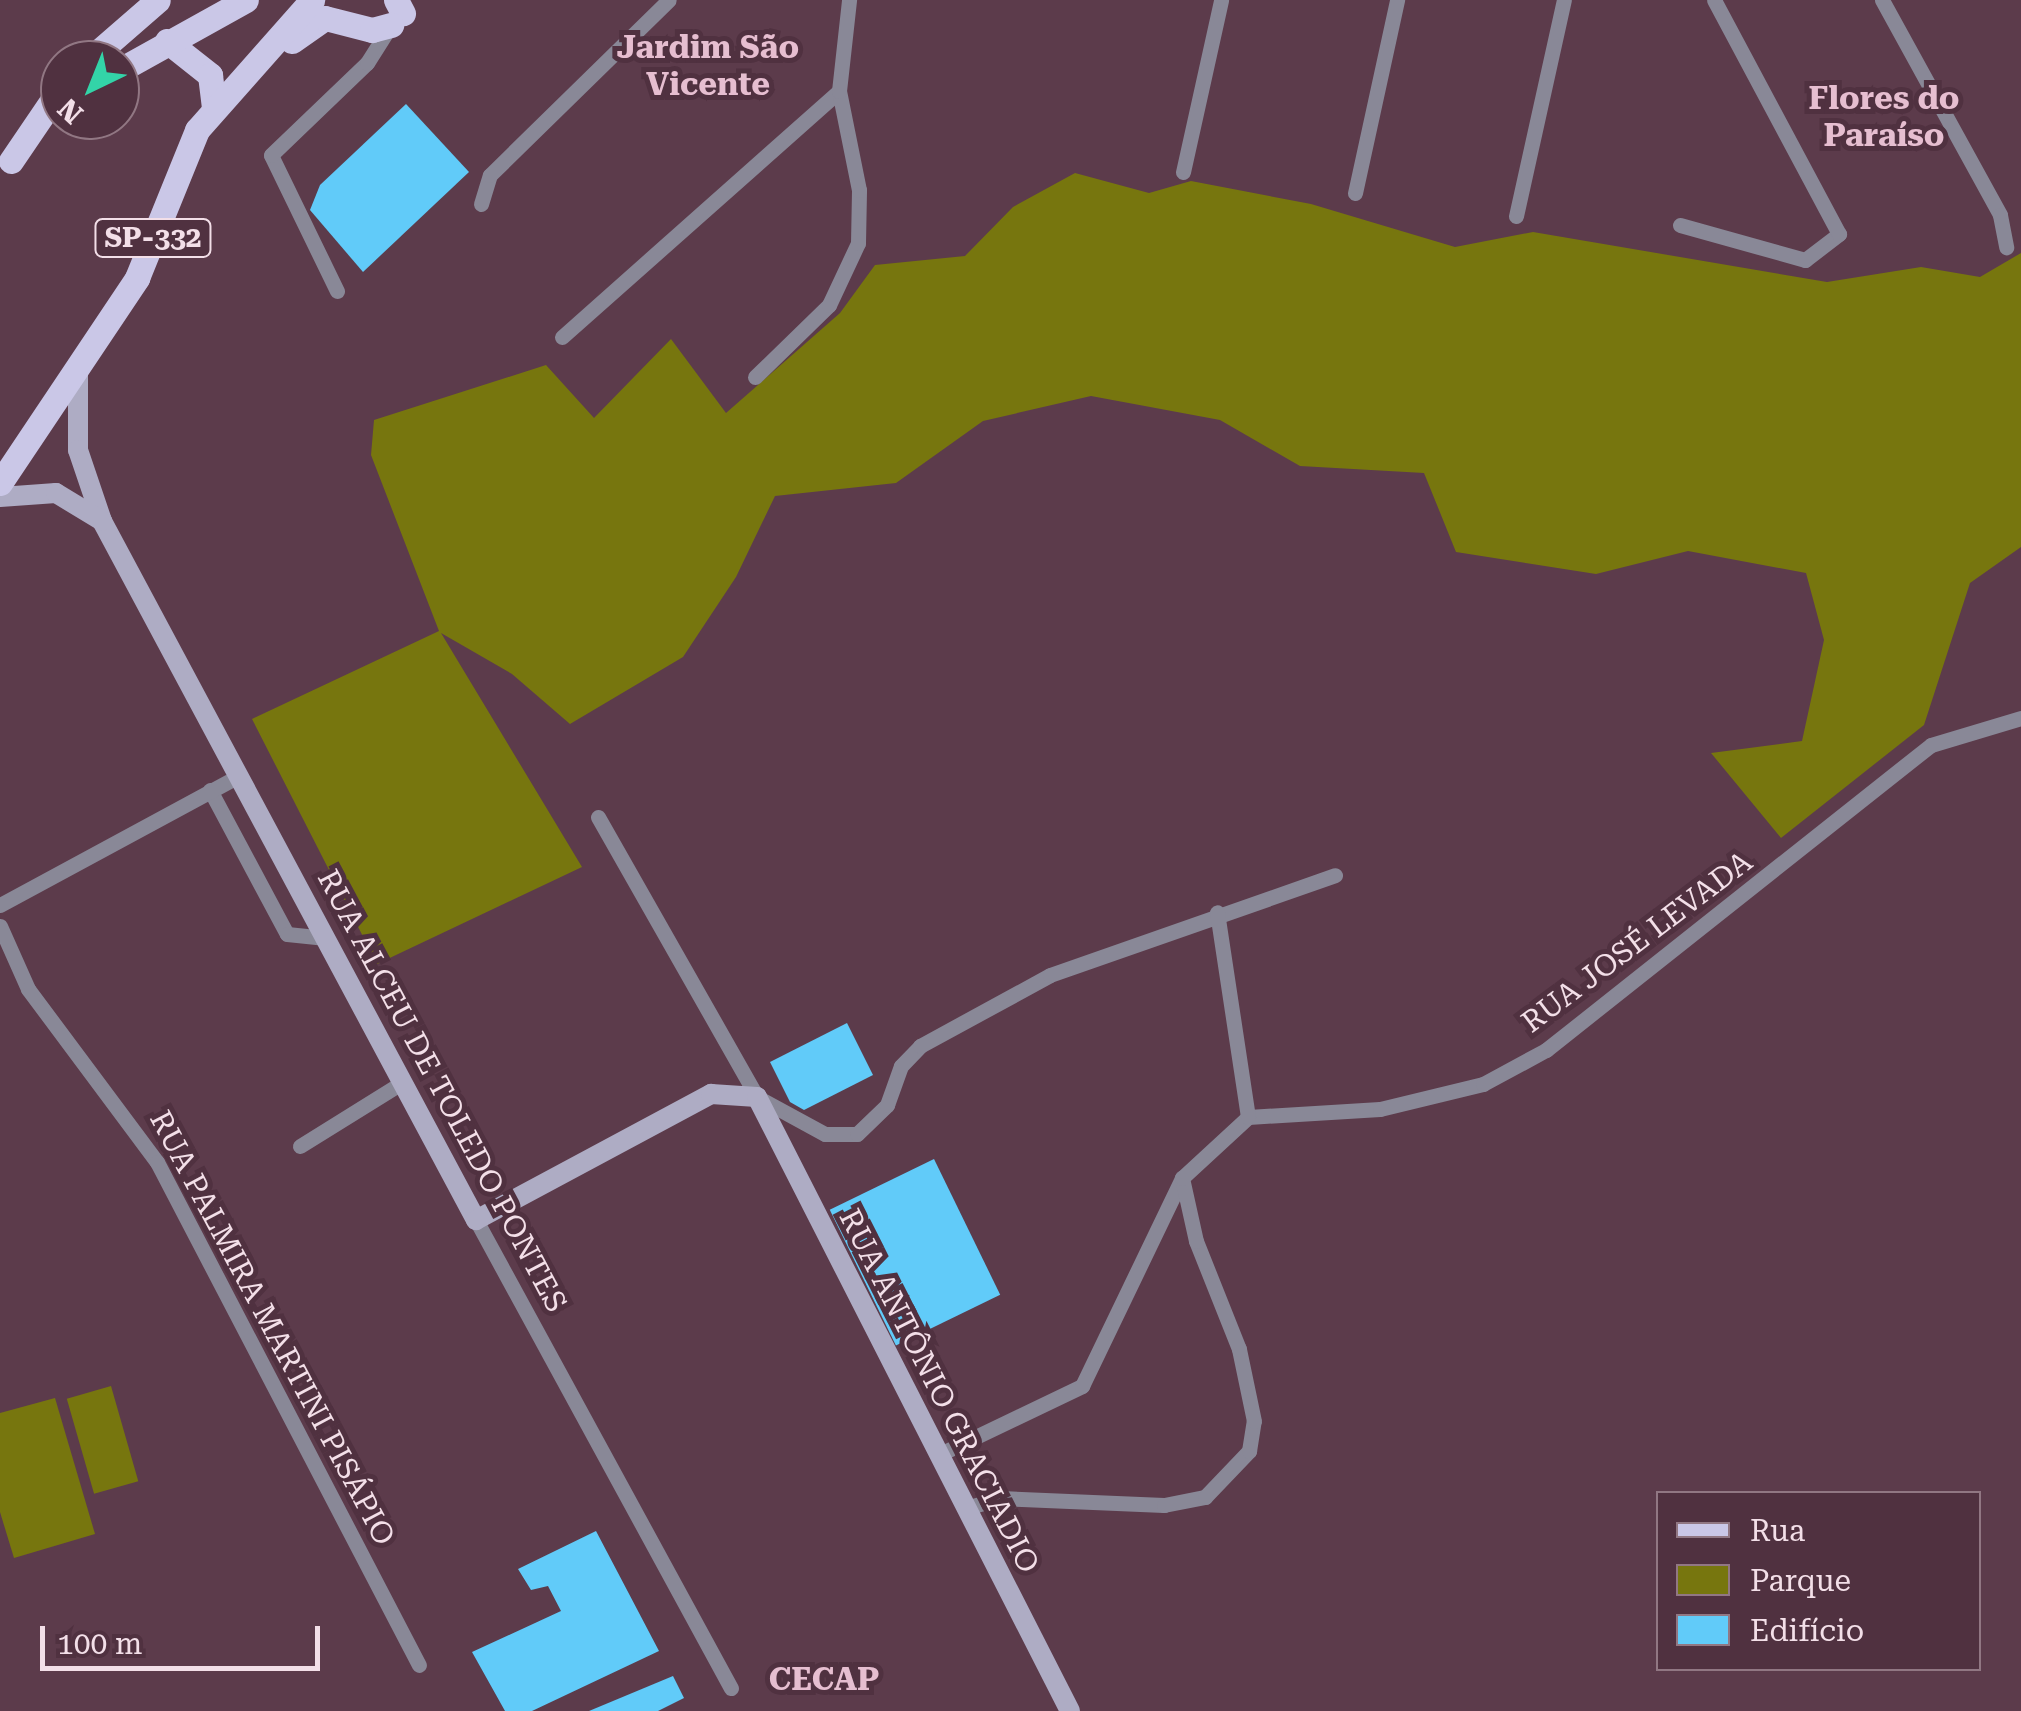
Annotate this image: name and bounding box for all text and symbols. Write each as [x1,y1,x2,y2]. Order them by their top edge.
district label: Jardim São Vicente [617,29,799,104]
north arrow [40,40,140,140]
district label: Flores do Paraíso [1808,80,1960,155]
text: N [51,91,90,130]
road number: SP-332 [93,215,213,261]
street label: RUA JOSÉ LEVADA [1515,844,1759,1040]
street label: RUA ALCEU DE TOLEDO PONTES [310,864,574,1318]
street label: RUA PALMIRA MARTINI PISÁPIO [142,1105,402,1551]
street label: RUA ANTÔNIO GRACIADIO [831,1203,1047,1579]
legend [1656,1491,1981,1671]
text: Rua [1750,1513,1805,1548]
text: Parque [1750,1563,1851,1598]
scale bar [45,1606,325,1668]
text: Edifício [1750,1613,1864,1648]
text: 100 m [57,1626,142,1661]
district label: CECAP [769,1660,879,1698]

